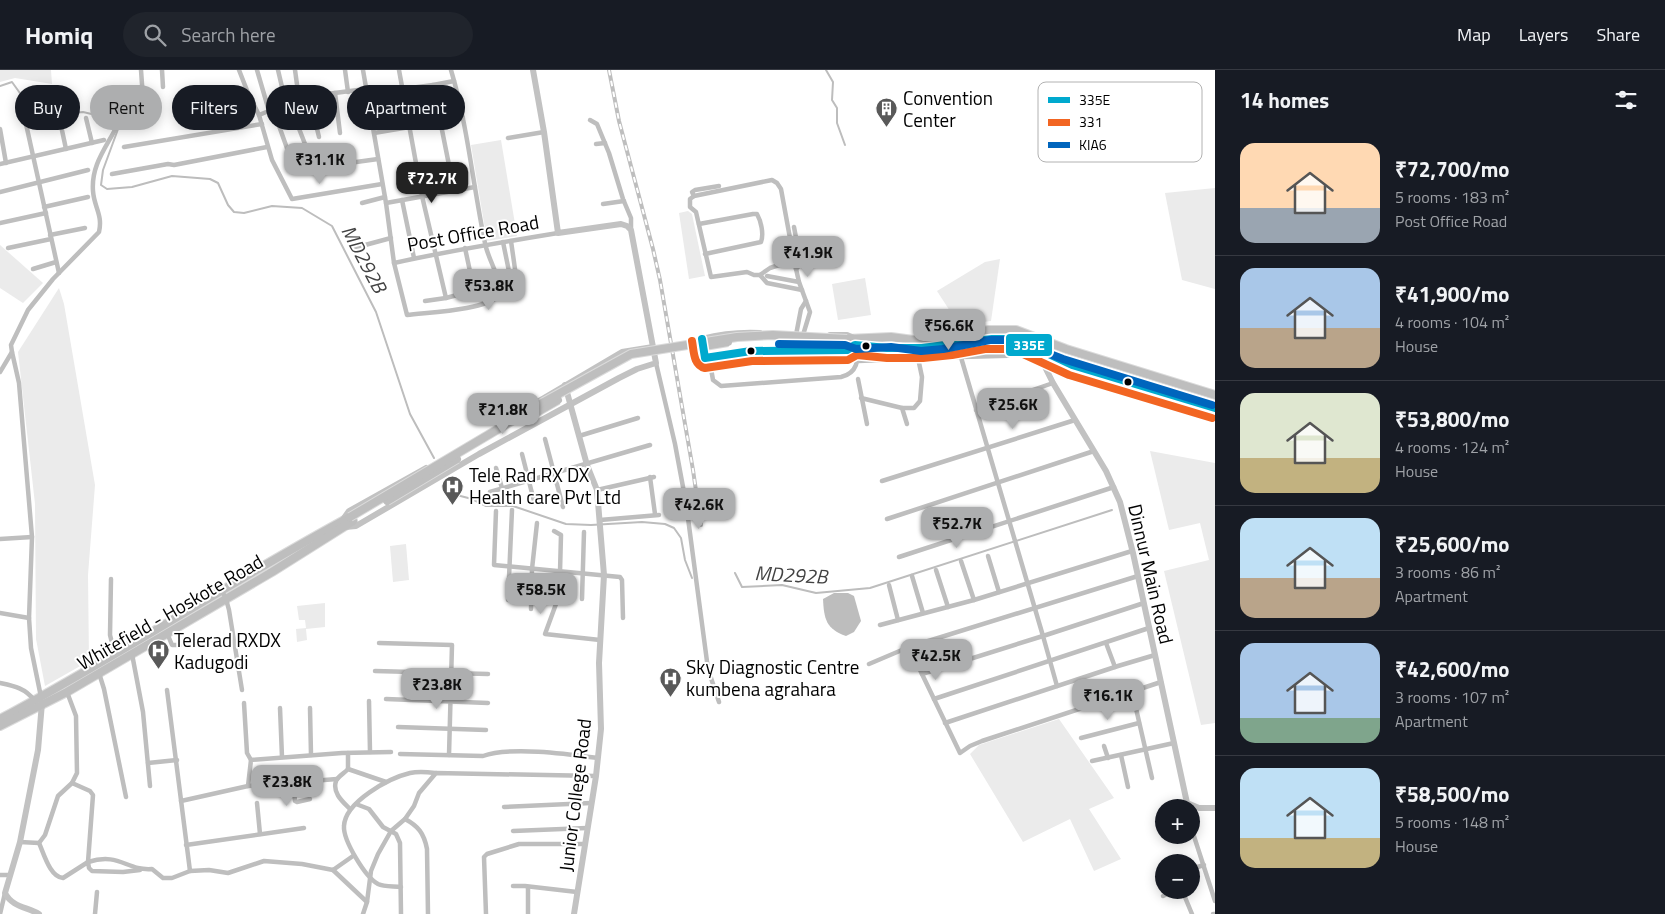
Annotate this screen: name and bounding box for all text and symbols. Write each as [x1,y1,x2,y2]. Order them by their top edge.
search box [123,12,473,57]
text: Homiq [25,17,93,53]
text: Search here [181,20,275,49]
icon: search [141,21,169,49]
text: Map [1457,21,1491,48]
text: Layers [1519,21,1568,48]
text: Share [1596,21,1640,48]
legend [1038,82,1202,162]
place label: Convention Center [903,83,993,134]
text: 14 homes [1240,84,1329,116]
chip: Buy [15,85,80,130]
chip: Rent [90,85,162,130]
chip: Filters [172,85,256,130]
chip: New [266,85,337,130]
chip: Apartment [347,85,465,130]
icon: filters [1612,86,1640,114]
text: 335E [1079,89,1111,110]
building icon: Convention Center [875,97,899,128]
text: 331 [1079,111,1103,132]
text: KIA6 [1079,134,1107,155]
pin: ₹31.1K [279,142,361,185]
text: ₹31.1K [295,147,345,171]
text: ₹72,700/mo [1395,153,1509,185]
pin: ₹72.7K [391,162,473,204]
icon: home [1280,163,1340,223]
text: ₹72.7K [407,166,457,190]
text: 5 rooms · 183 m² [1395,185,1509,209]
street label: Post Office Road [405,207,541,258]
text: Post Office Road [1395,209,1507,233]
water label: MD292B [334,219,396,300]
pin: ₹41.9K [767,236,849,278]
text: ₹41.9K [783,240,833,264]
pin: ₹53.8K [448,268,530,311]
text: ₹53.8K [464,273,514,297]
text: ₹41,900/mo [1395,278,1509,310]
icon: home [1280,288,1340,348]
pin: ₹56.6K [908,308,990,351]
text: 4 rooms · 104 m² [1395,310,1509,334]
text: ₹56.6K [924,313,974,337]
line badge: 335E [1005,333,1053,357]
text: 335E [1013,334,1045,355]
text: House [1395,334,1438,358]
unlabelled marker [861,341,871,351]
unlabelled marker [746,346,756,356]
unlabelled marker [1123,377,1133,387]
pin: ₹25.6K [972,388,1054,430]
pin: ₹21.8K [462,392,544,435]
text: ₹25.6K [988,392,1038,416]
text: ₹21.8K [478,397,528,421]
text: ₹53,800/mo [1395,403,1509,435]
icon: home [1280,413,1340,473]
text: 4 rooms · 124 m² [1395,435,1509,459]
text: House [1395,459,1438,483]
place label: Tele Rad RX DX Health care Pvt Ltd [469,460,621,511]
hospital icon: Tele Rad RX DX Health care Pvt Ltd [441,474,465,505]
pin: ₹42.6K [658,488,740,530]
text: ₹42.6K [674,492,724,516]
street label: Dinnur Main Road [1121,501,1182,647]
pin: ₹52.7K [916,506,998,549]
text: ₹52.7K [932,511,982,535]
text: ₹25,600/mo [1395,528,1509,560]
icon: home [1280,538,1340,598]
street label: Whitefield - Hoskote Road [71,546,268,677]
water label: MD292B [754,557,830,592]
text: 3 rooms · 86 m² [1395,560,1500,584]
pin: ₹58.5K [500,572,582,615]
text: ₹58.5K [516,577,566,601]
text: Apartment [1395,584,1468,608]
place label: Telerad RXDX Kadugodi [174,625,281,676]
pin: ₹42.5K [895,638,977,681]
hospital icon: Telerad RXDX Kadugodi [146,639,170,670]
text: ₹42.5K [911,643,961,667]
place label: Sky Diagnostic Centre kumbena agrahara [686,652,859,703]
text: ₹42,600/mo [1395,653,1509,685]
icon: home [1280,663,1340,723]
hospital icon: Sky Diagnostic Centre kumbena agrahara [658,666,682,697]
pin: ₹23.8K [396,668,478,710]
text: ₹23.8K [412,672,462,696]
pin: ₹16.1K [1067,678,1149,721]
text: ₹16.1K [1083,683,1133,707]
text: 3 rooms · 107 m² [1395,685,1509,709]
text: Apartment [1395,709,1468,733]
street label: Junior College Road [551,717,598,873]
pin: ₹23.8K [246,764,328,807]
text: ₹23.8K [262,769,312,793]
text: ₹58,500/mo [1395,778,1509,810]
icon: home [1280,788,1340,848]
map controls [1155,799,1200,899]
button: + [1155,799,1200,844]
text: 5 rooms · 148 m² [1395,810,1509,834]
text: House [1395,834,1438,858]
button: − [1155,854,1200,899]

